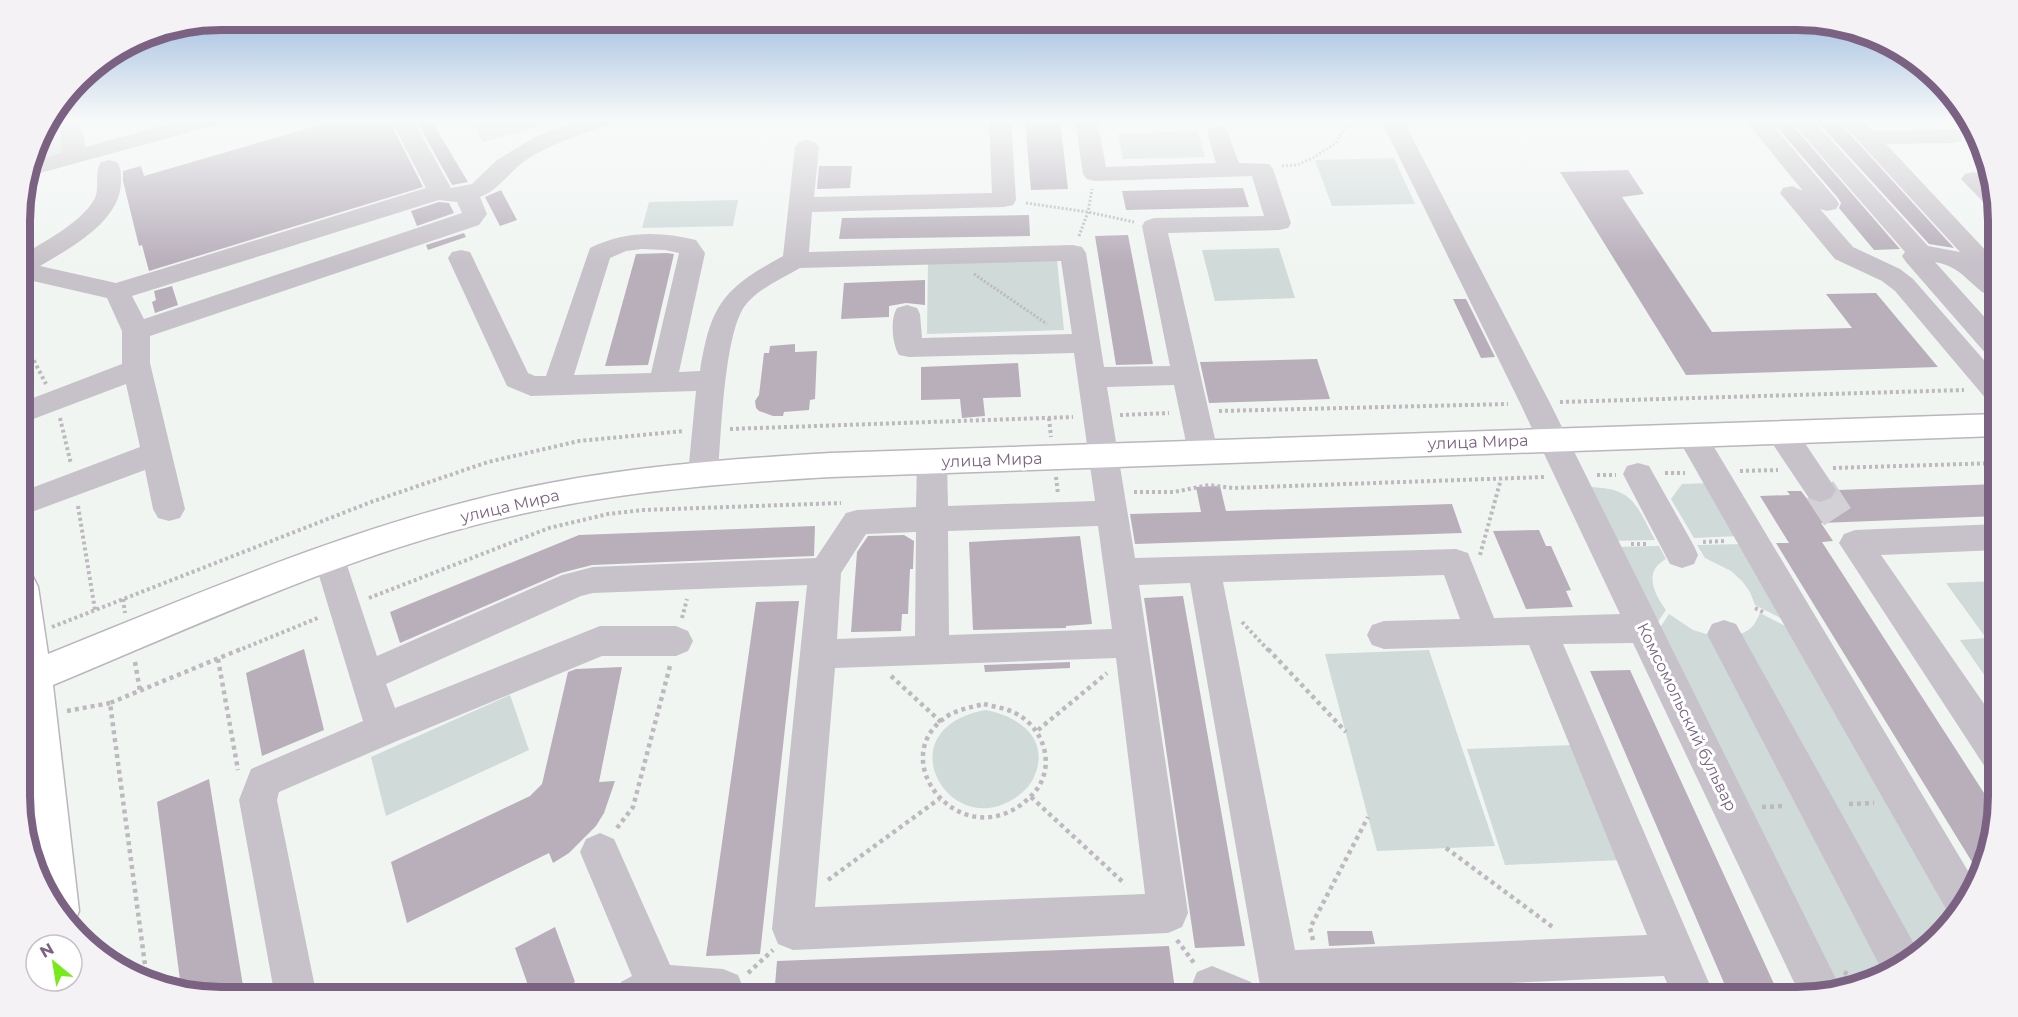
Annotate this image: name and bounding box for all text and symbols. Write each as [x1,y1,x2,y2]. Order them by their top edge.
street label: улица Мира [1426,431,1529,453]
street label: улица Мира [940,449,1043,471]
street label: улица Мира [458,485,561,527]
street label: Комсомольский бульвар [1633,620,1741,814]
north arrow [24,933,84,993]
text: N [36,939,57,962]

